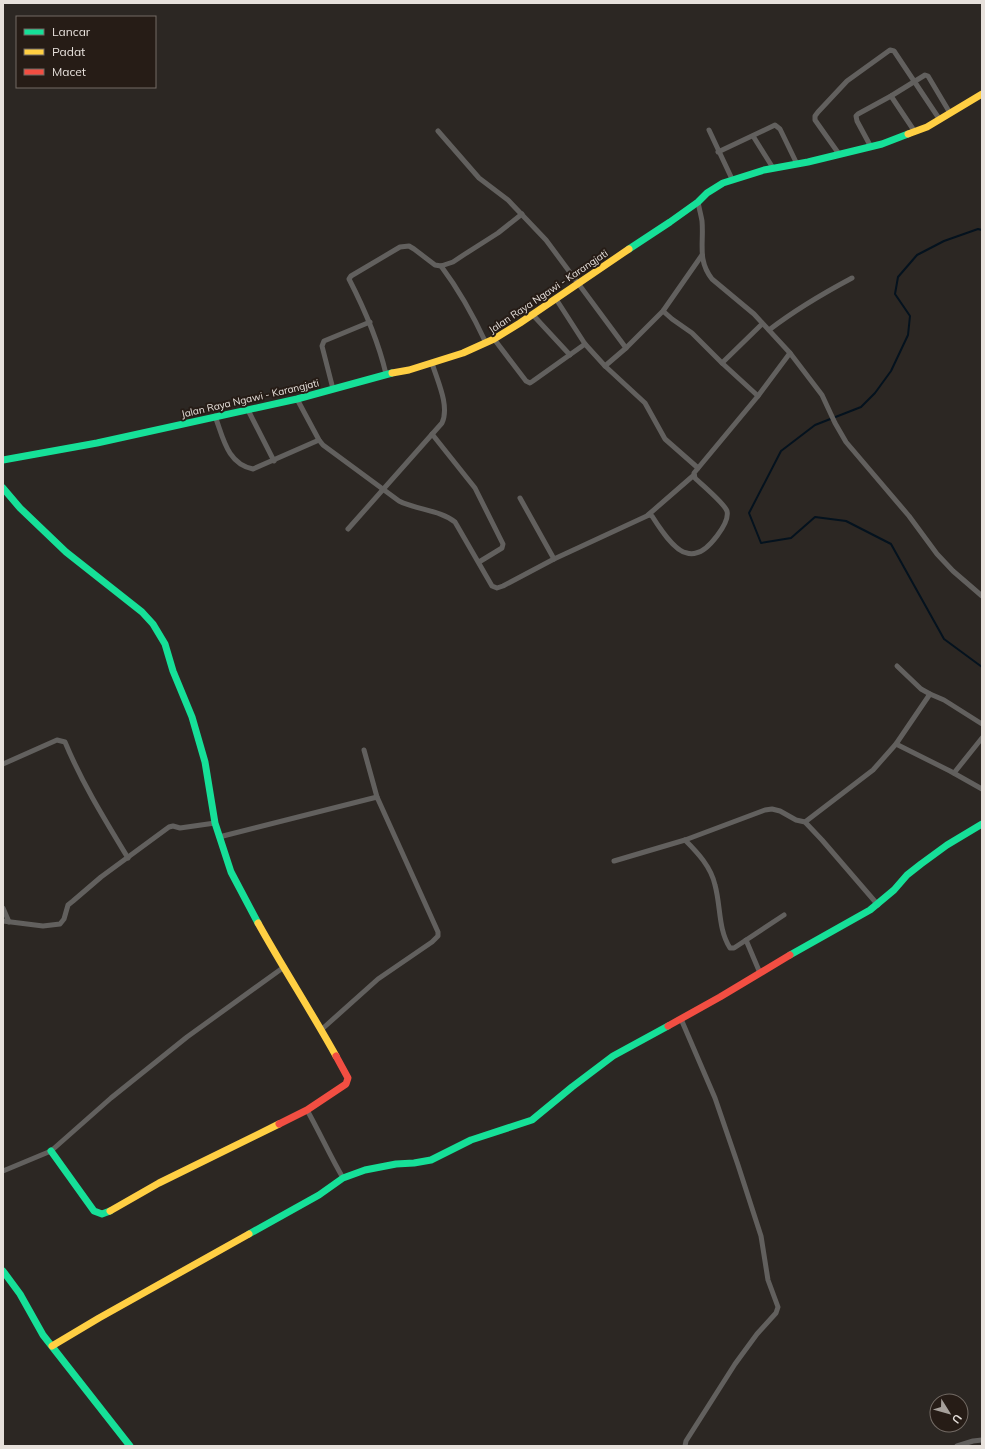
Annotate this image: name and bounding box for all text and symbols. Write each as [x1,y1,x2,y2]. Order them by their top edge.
legend [16,16,156,88]
text: Lancar [52,24,91,39]
text: Padat [52,44,85,59]
text: Macet [52,64,86,79]
street label: Jalan Raya Ngawi - Karangjati [486,247,610,336]
street label: Jalan Raya Ngawi - Karangjati [180,376,320,421]
north arrow [929,1393,969,1433]
text: U [949,1412,965,1426]

